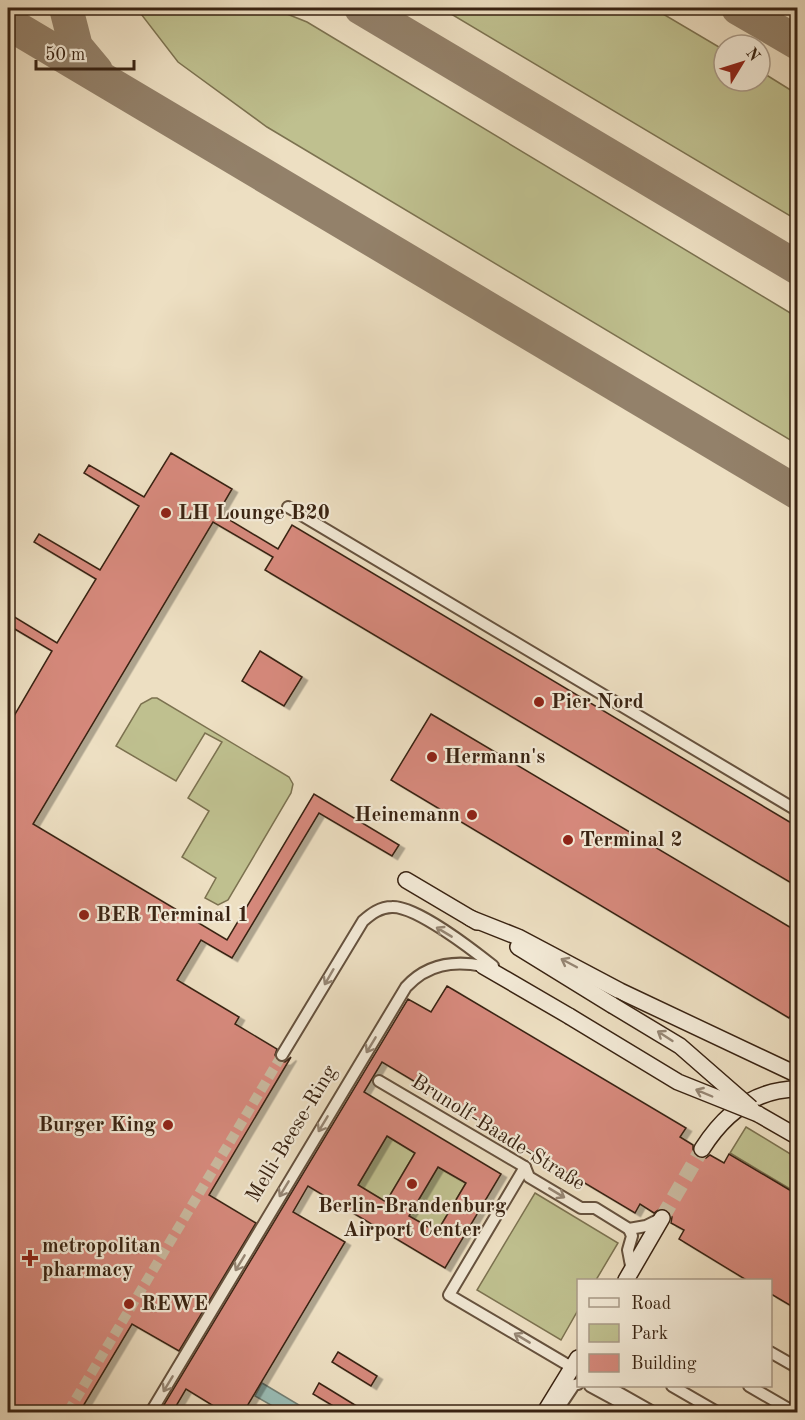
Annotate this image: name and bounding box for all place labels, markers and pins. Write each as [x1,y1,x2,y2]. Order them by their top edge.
place label: LH Lounge B20 [178,503,330,524]
marker: LH Lounge B20 [159,506,173,520]
place label: Pier Nord [551,692,644,713]
marker: Pier Nord [532,695,546,709]
place label: Hermann's [444,747,545,768]
marker: Hermann's [425,750,439,764]
place label: Heinemann [354,805,460,826]
marker: Heinemann [465,808,479,822]
place label: Terminal 2 [580,830,683,851]
marker: Terminal 2 [561,833,575,847]
place label: BER Terminal 1 [96,905,249,926]
marker: BER Terminal 1 [77,908,91,922]
place label: Burger King [38,1115,156,1136]
marker: Burger King [161,1118,175,1132]
marker: Berlin-Brandenburg Airport Center [405,1177,419,1191]
place label: Berlin-Brandenburg Airport Center [318,1196,507,1241]
place label: metropolitan pharmacy [42,1236,161,1281]
marker: metropolitan pharmacy [23,1251,37,1265]
place label: REWE [141,1294,208,1315]
marker: REWE [122,1297,136,1311]

